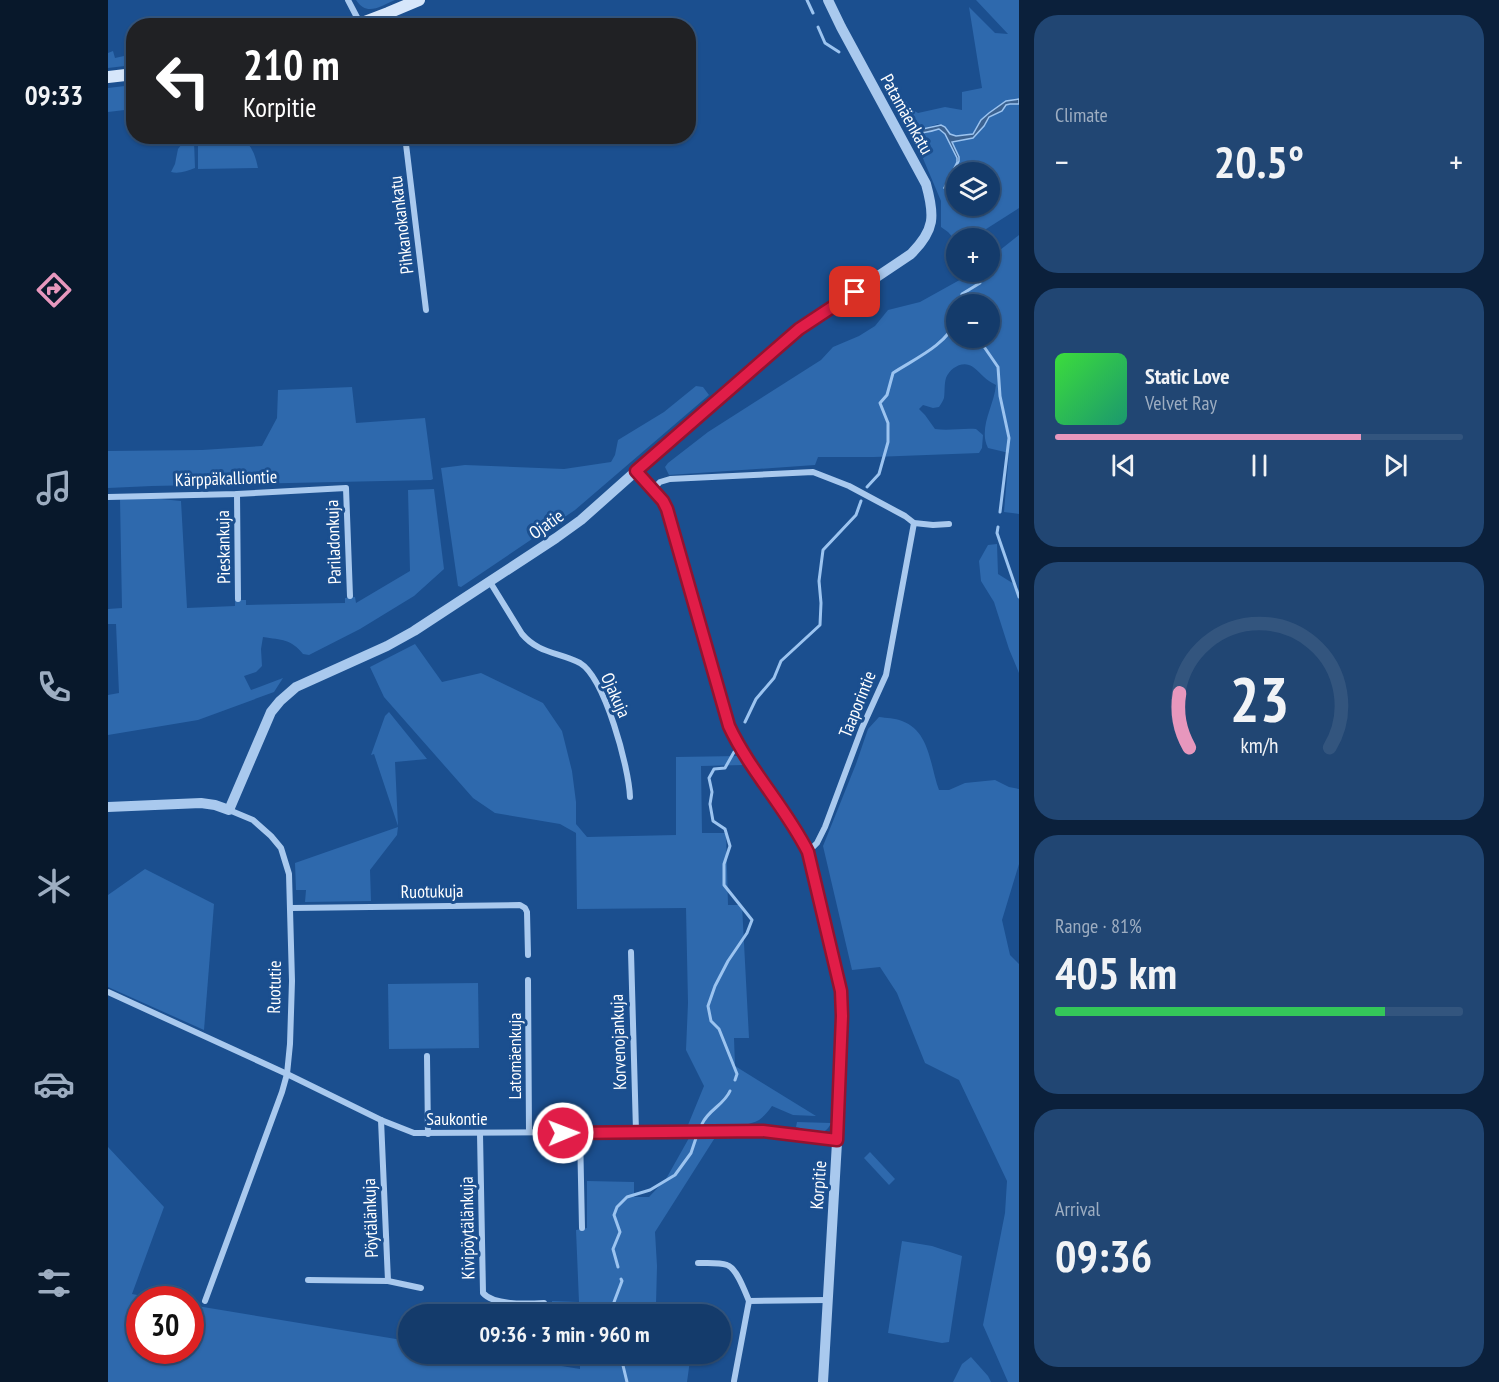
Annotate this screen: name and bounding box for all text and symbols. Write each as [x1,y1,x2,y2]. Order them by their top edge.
text: 210 m [243,37,340,92]
icon: left [144,42,222,120]
street label: Patamäenkatu [876,70,938,158]
text: 09:33 [25,78,83,112]
text: Korpitie [243,90,316,124]
text: Climate [1055,102,1108,128]
text: 20.5° [1214,132,1304,190]
text: − [1055,140,1069,183]
text: + [1449,140,1463,183]
map controls [946,162,1000,348]
button: layers [946,162,1000,216]
street label: Pihkanokankatu [384,175,418,275]
button: + [946,228,1000,282]
pin [829,266,880,317]
icon: directions [33,269,75,311]
icon: arrive [838,275,871,308]
button: − [946,294,1000,348]
text: Static Love [1145,362,1230,390]
text: Velvet Ray [1145,390,1217,416]
icon: previous [1107,449,1140,482]
icon: pause [1243,449,1276,482]
icon: next [1379,449,1412,482]
street label: Kärppäkalliontie [174,465,278,491]
icon: music [33,467,75,509]
street label: Pariladonkuja [320,499,346,585]
street label: Ojatie [524,504,568,544]
street label: Pieskankuja [211,510,235,584]
text: 23 [1229,658,1289,739]
icon: phone [33,666,75,708]
street label: Taaporintie [833,667,881,741]
street label: Ojakuja [596,669,636,721]
text: km/h [1240,731,1278,759]
icon: climate [33,865,75,907]
street label: Ruotukuja [400,879,464,903]
text: Range · 81% [1055,913,1142,939]
text: 405 km [1055,943,1177,1001]
street label: Ruotutie [262,960,286,1014]
street label: Korvenojankuja [605,994,631,1090]
street label: Latomäenkuja [503,1012,526,1100]
icon: car [33,1063,75,1105]
position arrow [531,1101,595,1165]
street label: Saukontie [426,1107,488,1130]
street label: Korpitie [805,1160,831,1210]
street label: Kivipöytälänkuja [455,1176,479,1280]
street label: Pöytälänkuja [357,1178,383,1258]
text: Arrival [1055,1196,1100,1222]
text: 09:36 [1055,1226,1152,1284]
icon: filters [33,1262,75,1304]
speed limit sign: 30 [126,1286,204,1364]
text: 09:36 · 3 min · 960 m [479,1320,650,1348]

